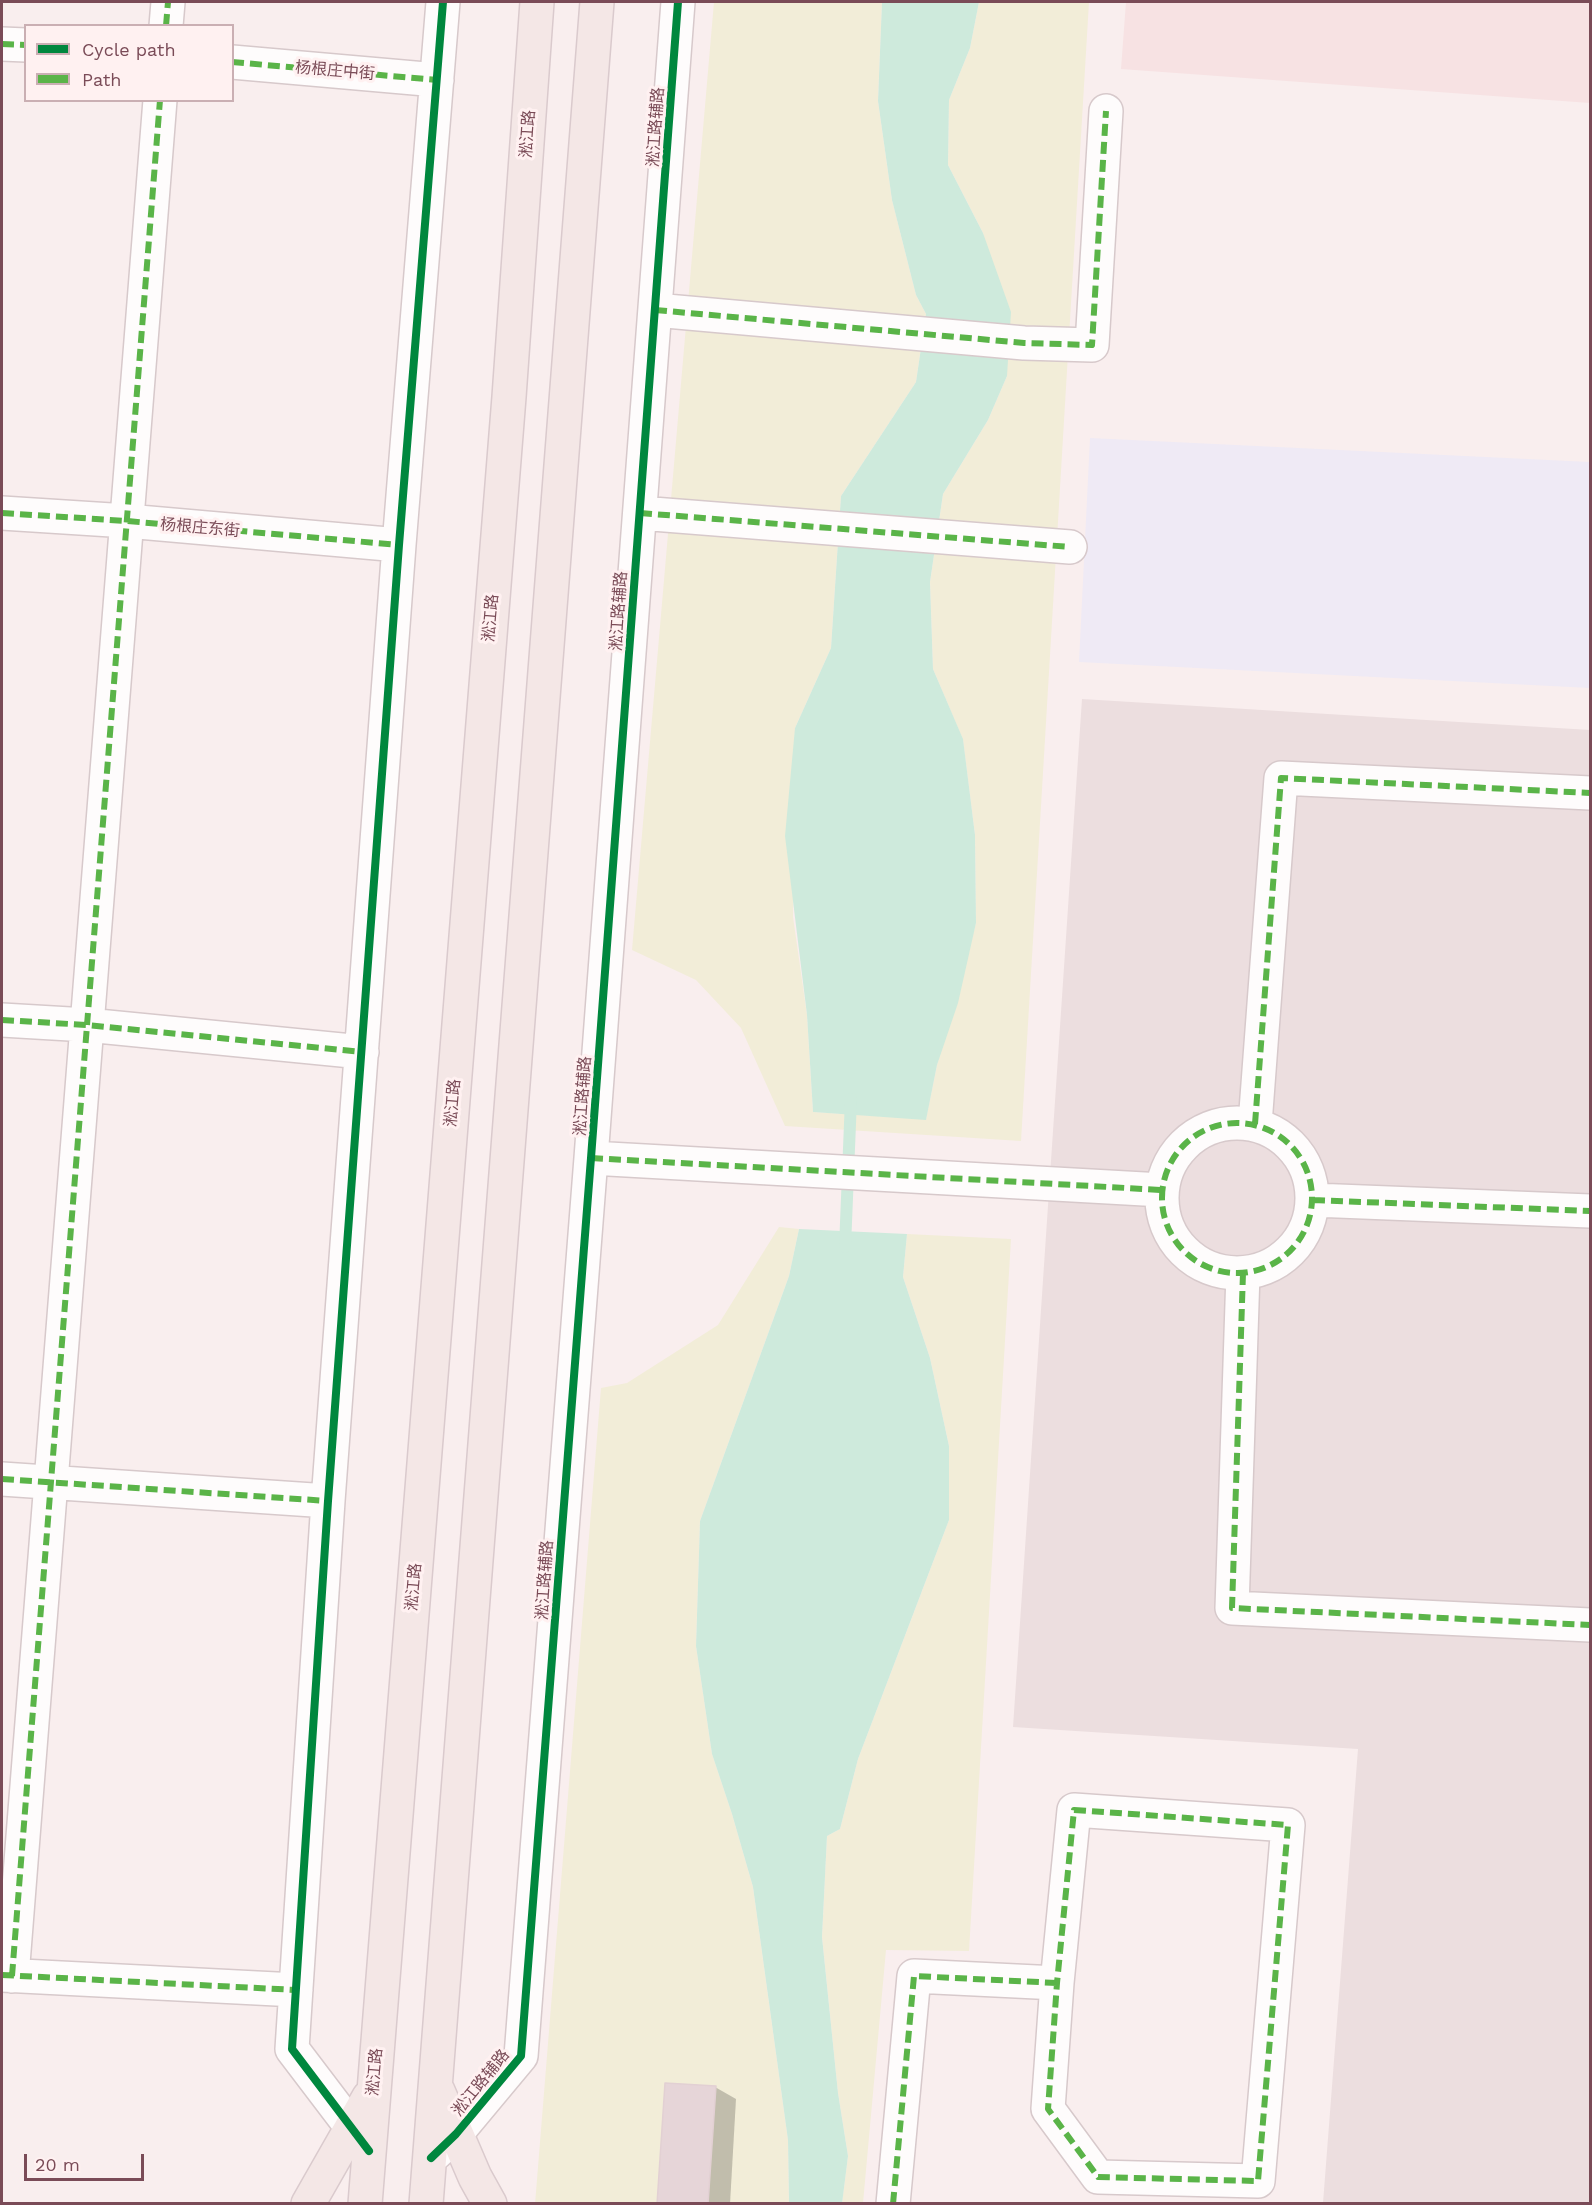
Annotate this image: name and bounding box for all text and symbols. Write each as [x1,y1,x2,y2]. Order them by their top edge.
legend [24,24,234,102]
text: Cycle path [82,39,176,60]
street label: 杨根庄中街 [294,58,376,84]
text: Path [82,69,122,90]
street label: 淞江路辅路 [644,86,668,168]
street label: 淞江路 [517,109,539,159]
street label: 杨根庄东街 [159,515,241,541]
street label: 淞江路辅路 [607,570,631,652]
street label: 淞江路 [479,593,503,643]
street label: 淞江路辅路 [571,1055,595,1137]
street label: 淞江路 [441,1078,465,1128]
street label: 淞江路辅路 [533,1539,557,1621]
street label: 淞江路 [402,1562,426,1612]
street label: 淞江路辅路 [448,2046,514,2120]
street label: 淞江路 [363,2047,387,2097]
scale bar [27,2142,147,2180]
text: 20 m [35,2154,80,2175]

